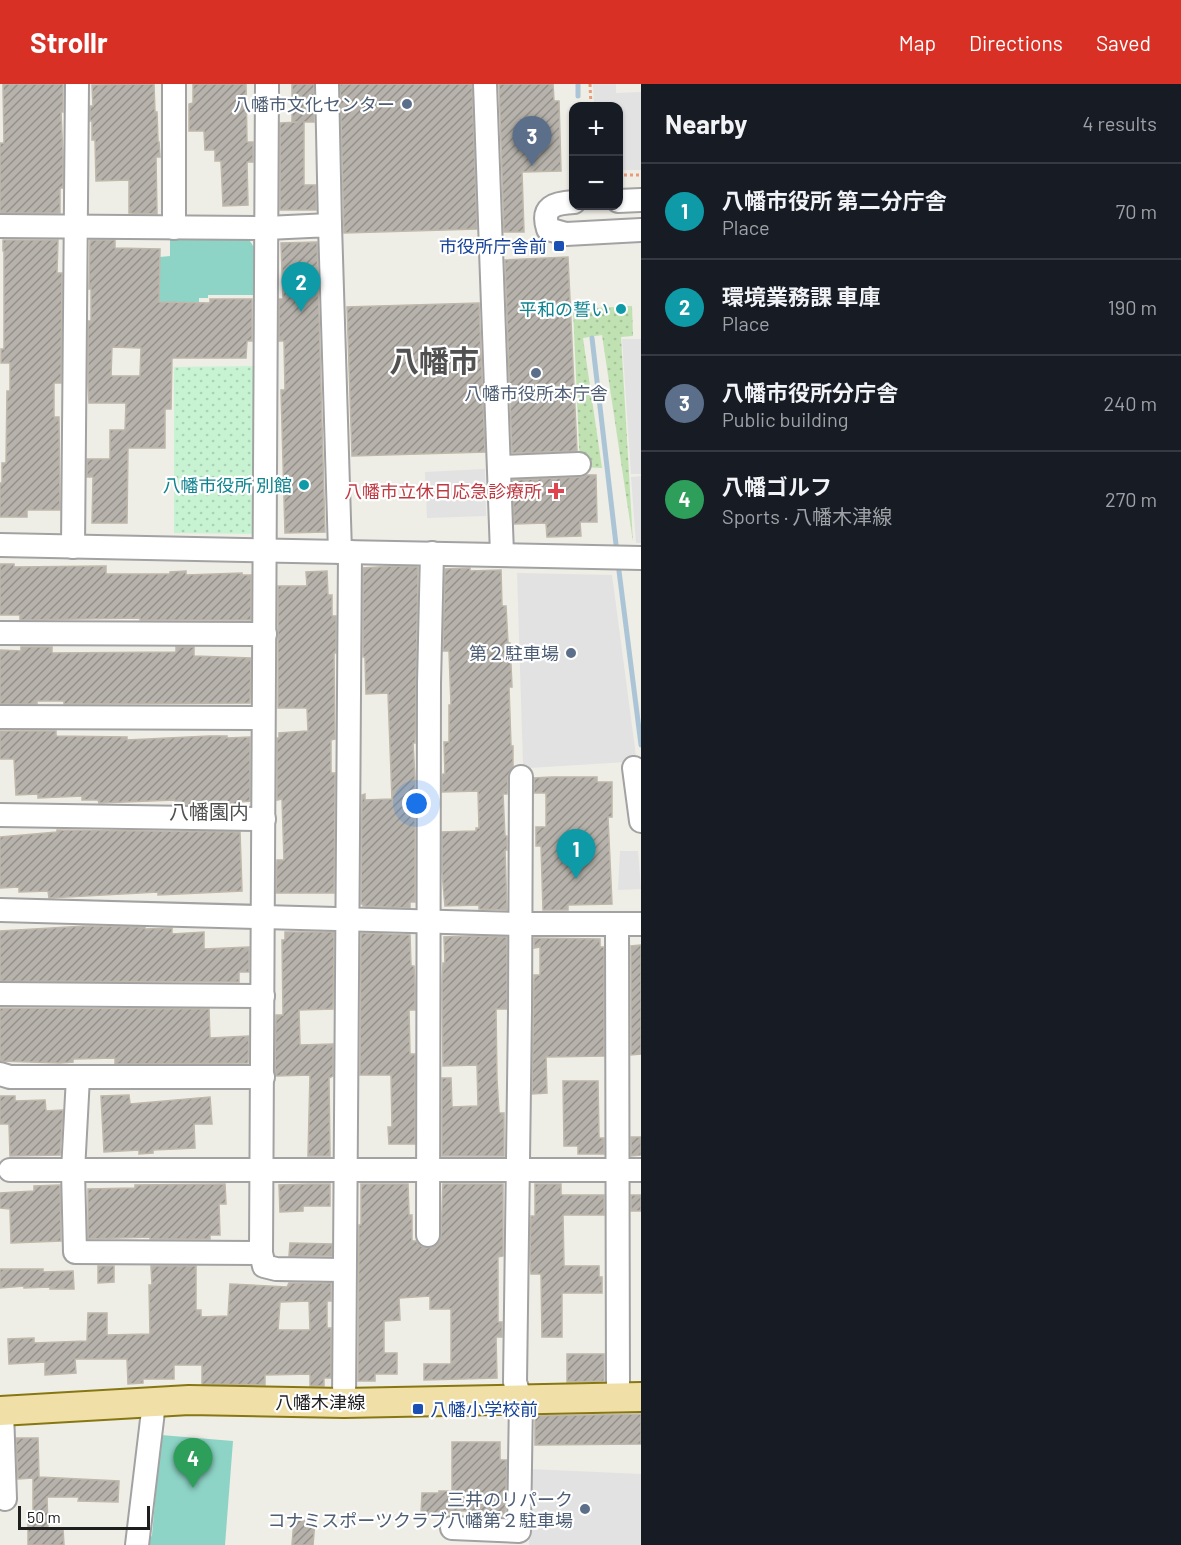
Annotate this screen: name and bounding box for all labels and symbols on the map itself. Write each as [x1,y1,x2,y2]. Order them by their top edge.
place label: 八幡市文化センター [233,93,395,115]
marker: 八幡市文化センター [400,97,414,111]
pin: 3 [512,116,552,166]
place label: 市役所庁舎前 [439,235,547,257]
marker: 市役所庁舎前 [552,239,566,253]
pin: 2 [282,262,320,312]
place label: 平和の誓い [519,298,609,320]
marker: 平和の誓い [614,302,628,316]
district label: 八幡市 [389,342,479,378]
marker: 八幡市役所本庁舎 [529,366,543,380]
place label: 八幡市役所本庁舎 [464,382,608,404]
place label: 八幡市役所 別館 [162,474,292,496]
marker: 八幡市役所 別館 [297,478,311,492]
place label: 八幡市立休日応急診療所 [344,480,542,502]
marker: 八幡市立休日応急診療所 [547,482,565,500]
place label: 第２駐車場 [469,642,559,664]
marker: 第２駐車場 [564,646,578,660]
your location [402,789,431,818]
district label: 八幡園内 [169,799,249,823]
pin: 1 [556,830,596,879]
street label: 八幡木津線 [275,1391,365,1413]
place label: 八幡小学校前 [430,1398,538,1420]
marker: 八幡小学校前 [411,1402,425,1416]
pin: 4 [174,1438,212,1488]
place label: 三井のリパーク コナミスポーツクラブ八幡第２駐車場 [267,1488,573,1531]
marker: 三井のリパーク コナミスポーツクラブ八幡第２駐車場 [578,1502,592,1516]
scale bar [18,1503,150,1530]

